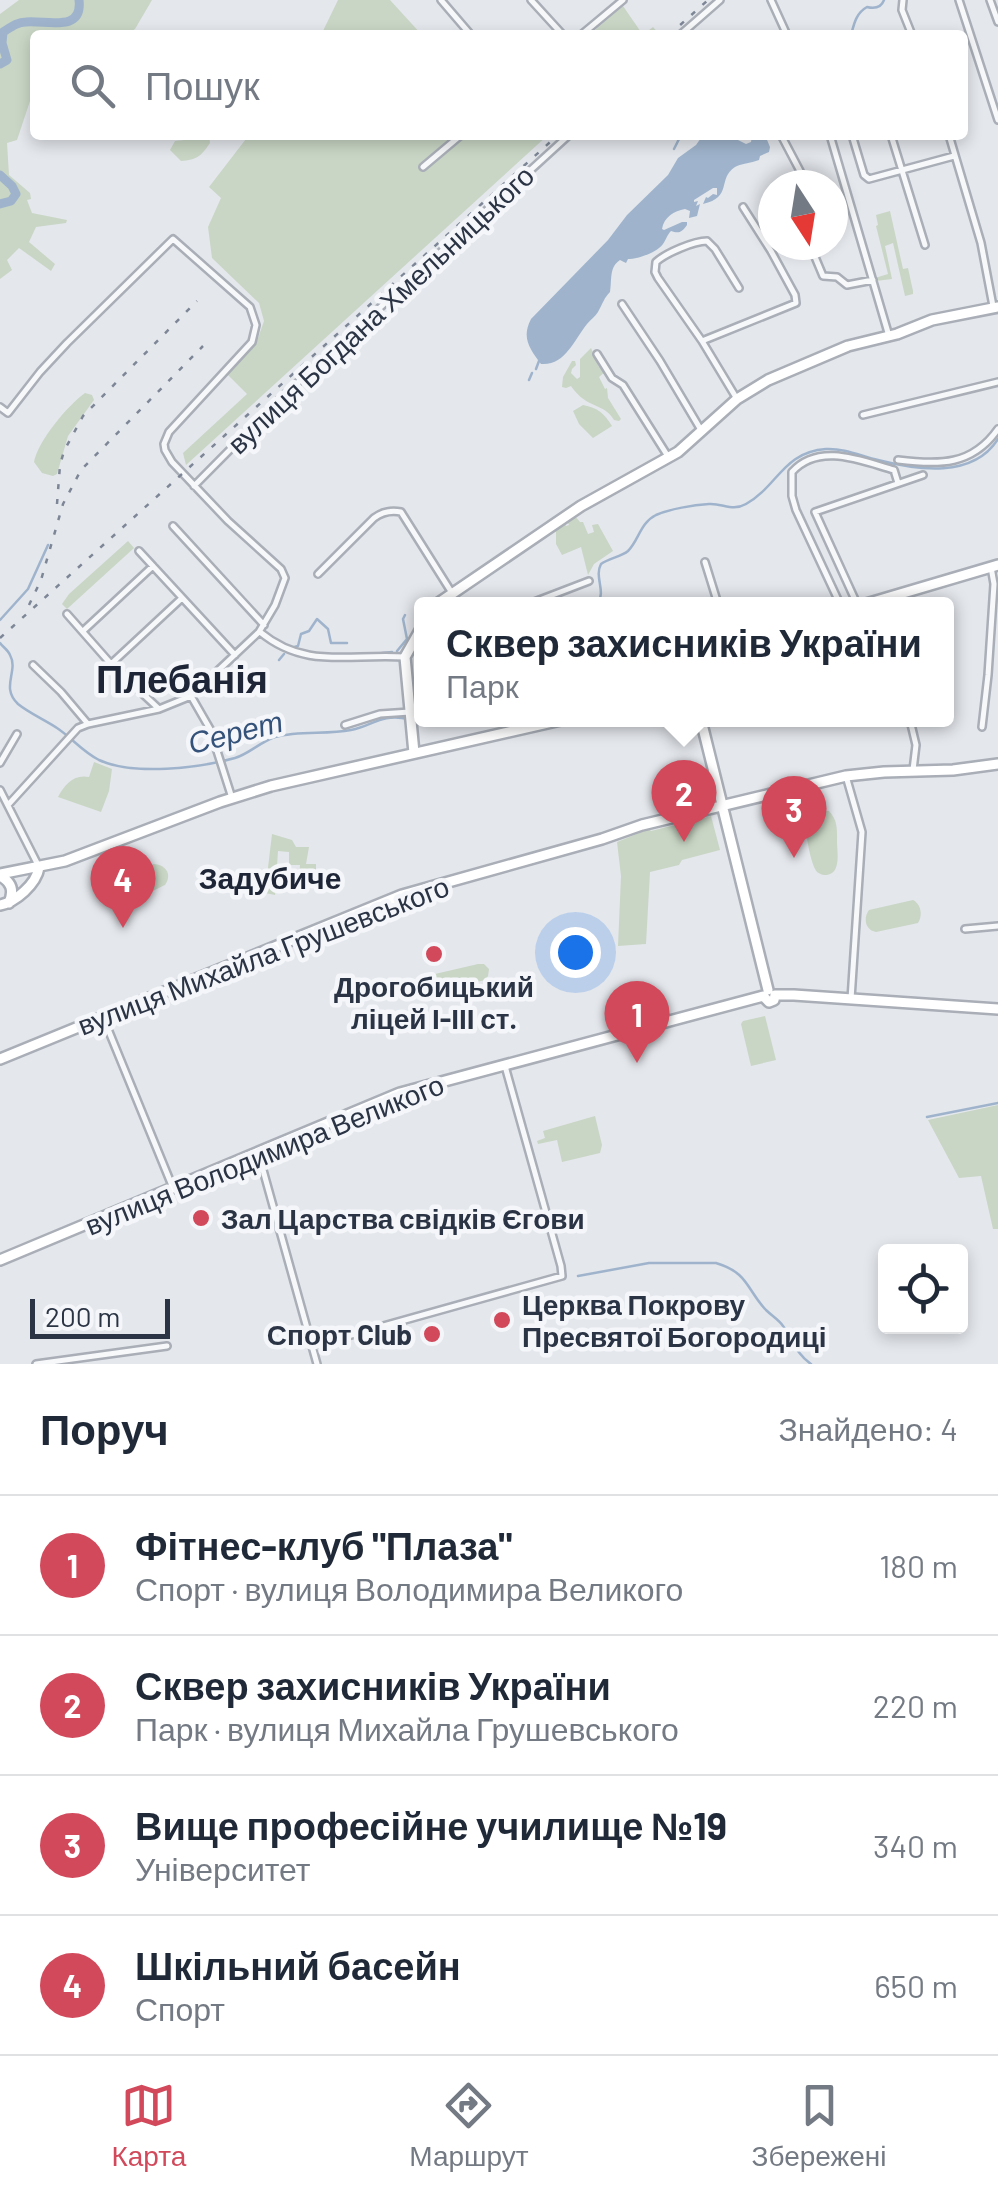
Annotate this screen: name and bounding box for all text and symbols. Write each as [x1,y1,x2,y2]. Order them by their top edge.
search box [30,30,968,140]
icon: search [65,58,120,113]
text: Пошук [145,62,260,108]
street label: вулиця Богдана Хмельницького [220,158,540,460]
north arrow [758,170,848,260]
popup [414,597,954,727]
text: Сквер захисників України [446,619,922,665]
district label: Плебанія [96,655,268,701]
text: Парк [446,666,519,704]
water label: Серет [184,702,286,760]
pin: 2 [652,760,716,842]
pin: 3 [762,776,826,858]
pin: 4 [90,846,156,928]
district label: Задубиче [199,859,341,895]
street label: вулиця Михайла Грушевського [72,868,454,1042]
your location [550,927,601,978]
marker: Дрогобицький ліцей І-ІІІ ст. [423,943,445,965]
place label: Дрогобицький ліцей І-ІІІ ст. [334,969,534,1035]
pin: 1 [604,980,670,1063]
street label: вулиця Володимира Великого [80,1066,448,1242]
place label: Зал Царства свідків Єгови [221,1201,585,1235]
marker: Зал Царства свідків Єгови [190,1207,212,1229]
map controls [878,1244,968,1334]
button: locate [878,1244,968,1334]
place label: Церква Покрову Пресвятої Богородиці [522,1287,827,1353]
scale bar [30,1294,170,1338]
text: 200 m [45,1299,120,1333]
marker: Церква Покрову Пресвятої Богородиці [491,1309,513,1331]
place label: Спорт Club [267,1317,412,1351]
marker: Спорт Club [421,1323,443,1345]
text: Поруч [40,1403,169,1453]
text: Знайдено: 4 [779,1409,958,1447]
text: Фітнес-клуб "Плаза" [135,1522,512,1568]
text: 1 [67,1546,78,1584]
text: 180 m [879,1546,958,1584]
text: Спорт · вулиця Володимира Великого [135,1569,683,1607]
text: Сквер захисників України [135,1662,611,1708]
text: 2 [64,1686,81,1724]
text: 220 m [873,1686,958,1724]
text: Парк · вулиця Михайла Грушевського [135,1709,679,1747]
text: Вище професійне училище №19 [135,1802,727,1848]
text: 3 [64,1826,81,1864]
text: 340 m [873,1826,958,1864]
text: Університет [135,1849,310,1887]
text: Шкільний басейн [135,1942,461,1988]
text: 4 [63,1966,82,2004]
text: 650 m [874,1966,958,2004]
text: Спорт [135,1989,225,2027]
tab: Карта [111,2078,186,2173]
tab: Маршрут [409,2078,529,2173]
tab: Збережені [752,2078,887,2173]

